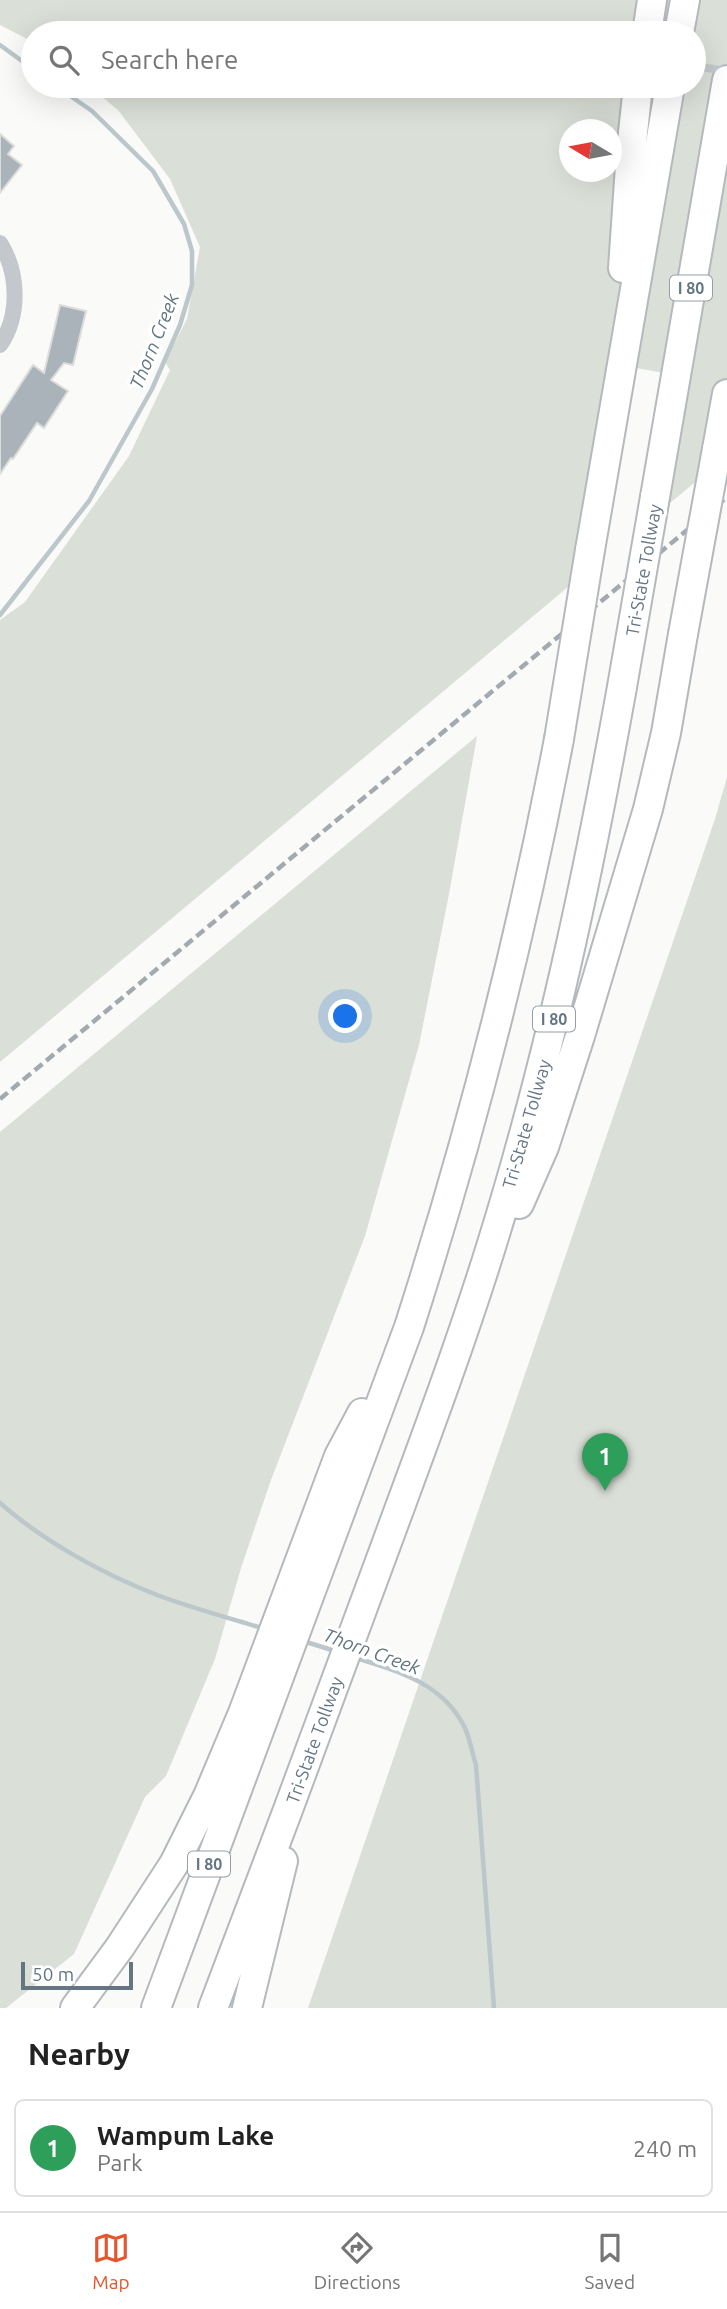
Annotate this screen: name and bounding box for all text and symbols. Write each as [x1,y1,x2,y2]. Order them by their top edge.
search box [21,21,706,98]
icon: search [45,41,83,79]
text: Search here [101,45,238,74]
north arrow [559,119,622,182]
road number: I 80 [670,276,712,300]
water label: Thorn Creek [125,290,183,392]
street label: Tri-State Tollway [622,502,665,638]
your location [328,999,362,1033]
road number: I 80 [533,1007,575,1032]
street label: Tri-State Tollway [498,1057,554,1191]
pin: 1 [582,1433,628,1491]
water label: Thorn Creek [321,1623,424,1679]
street label: Tri-State Tollway [282,1674,346,1806]
road number: I 80 [188,1852,230,1876]
scale bar [21,1959,133,1991]
text: 50 m [32,1963,74,1985]
text: Nearby [28,2037,130,2071]
text: Wampum Lake [97,2121,274,2150]
text: 1 [47,2136,59,2161]
text: 240 m [633,2136,697,2161]
text: Park [97,2150,143,2175]
tab: Map [92,2229,130,2293]
tab: Directions [314,2229,401,2293]
tab: Saved [584,2229,635,2293]

